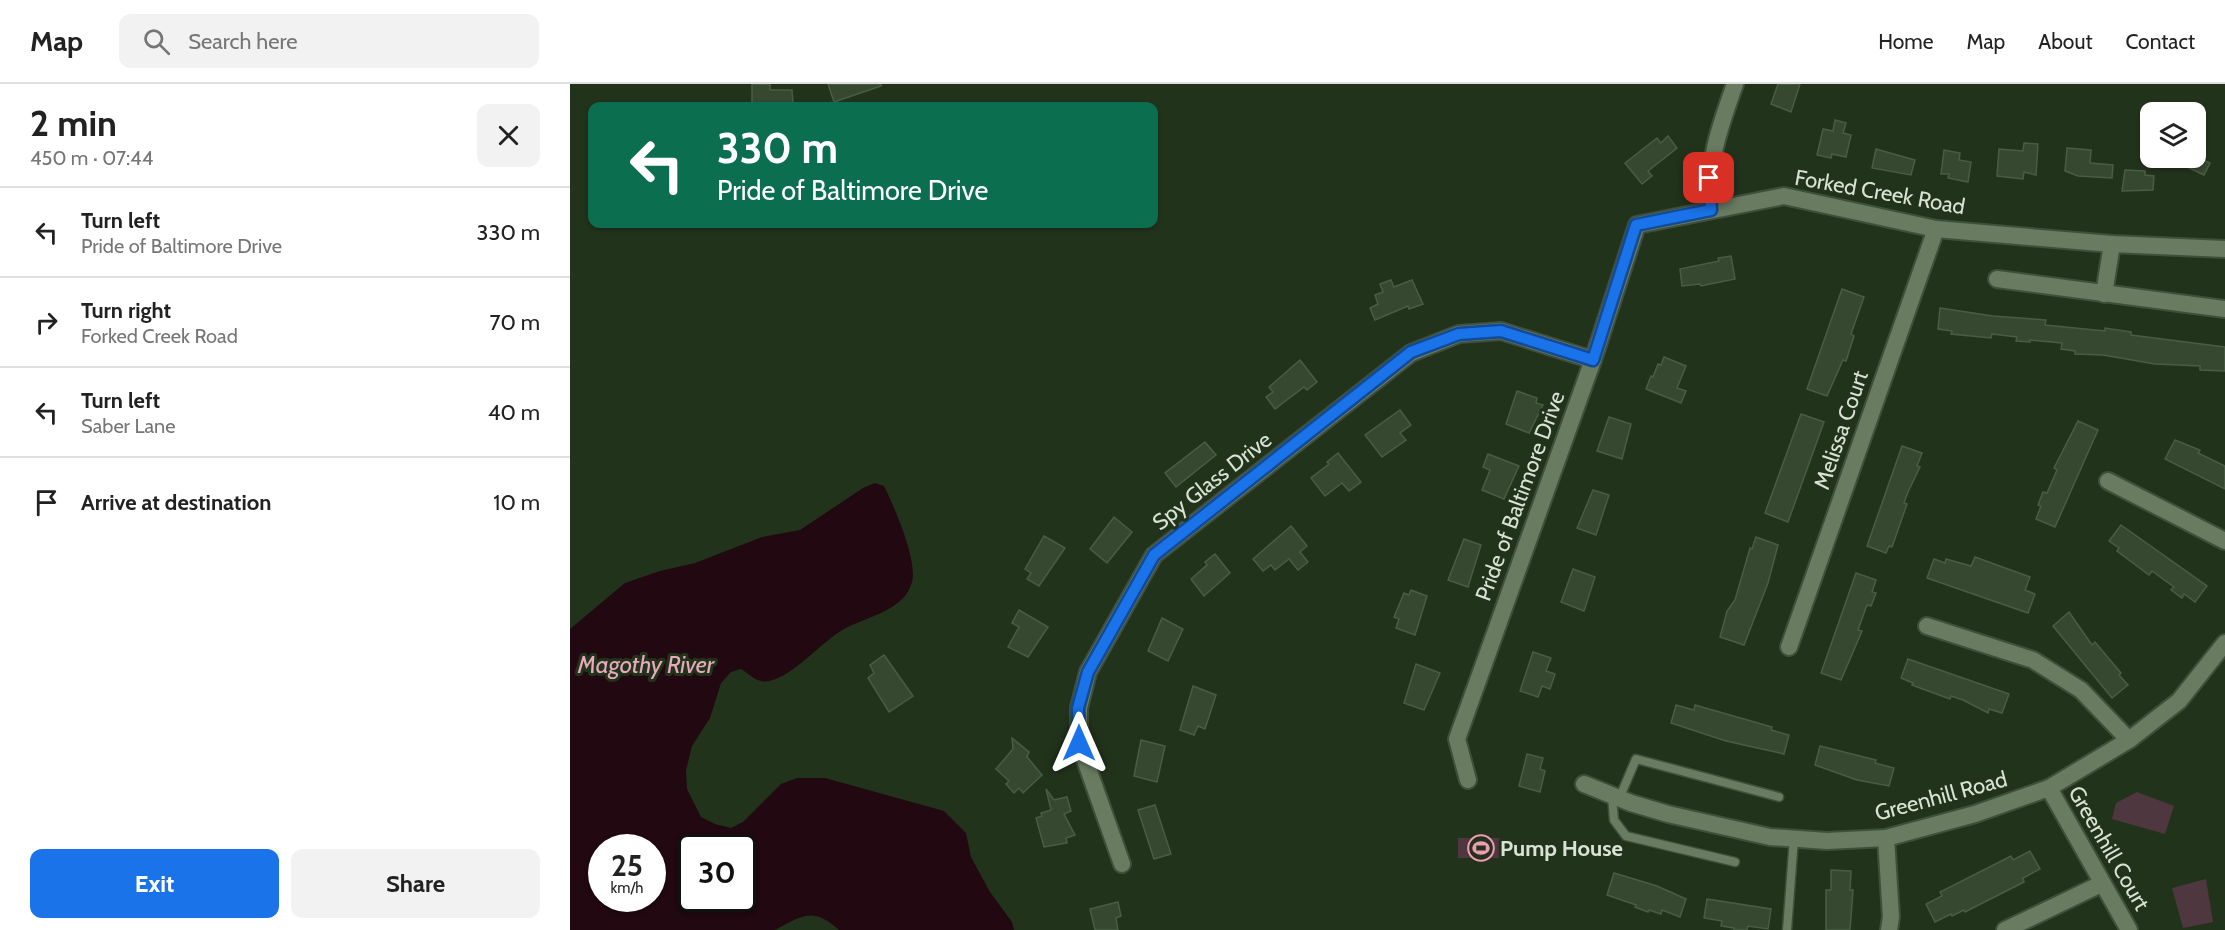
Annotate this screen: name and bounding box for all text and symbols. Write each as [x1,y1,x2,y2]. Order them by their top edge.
search box [119,14,539,68]
text: Map [30,24,83,58]
icon: search [140,25,173,58]
text: Search here [188,28,297,55]
text: Home [1878,29,1934,54]
text: Map [1967,29,2005,54]
text: About [2038,29,2092,54]
text: Contact [2125,29,2195,54]
text: 2 min [30,101,117,145]
map controls [2140,102,2206,168]
button: layers [2140,102,2206,168]
button: close [477,104,540,167]
text: 330 m [717,122,838,174]
icon: left [618,126,696,204]
text: 450 m · 07:44 [30,146,153,170]
pin [1683,152,1734,203]
icon: arrive [1692,161,1725,194]
street label: Forked Creek Road [1793,164,1967,220]
text: Pride of Baltimore Drive [717,174,988,207]
text: Turn left [81,207,160,234]
icon: left [30,216,63,249]
text: 330 m [477,219,540,246]
text: Pride of Baltimore Drive [81,234,282,258]
text: Turn right [81,297,171,324]
icon: right [30,306,63,339]
text: 70 m [490,309,540,336]
text: Forked Creek Road [81,324,238,348]
street label: Melissa Court [1808,367,1874,493]
text: Turn left [81,387,160,414]
street label: Pride of Baltimore Drive [1469,387,1571,605]
icon: left [30,396,63,429]
text: 40 m [488,399,540,426]
text: Saber Lane [81,414,175,438]
street label: Spy Glass Drive [1147,426,1277,536]
icon: arrive [30,486,63,519]
text: Arrive at destination [81,489,271,516]
text: 10 m [493,489,540,516]
water label: Magothy River [577,650,716,679]
position arrow [1047,711,1111,775]
street label: Greenhill Road [1872,765,2010,827]
street label: Greenhill Court [2062,781,2156,916]
sports icon: Pump House [1466,833,1496,863]
speed limit sign: 30 [678,834,756,912]
place label: Pump House [1500,835,1623,862]
text: 25 [611,847,643,884]
button: Exit [30,849,279,918]
button: Share [291,849,540,918]
text: km/h [611,879,643,897]

